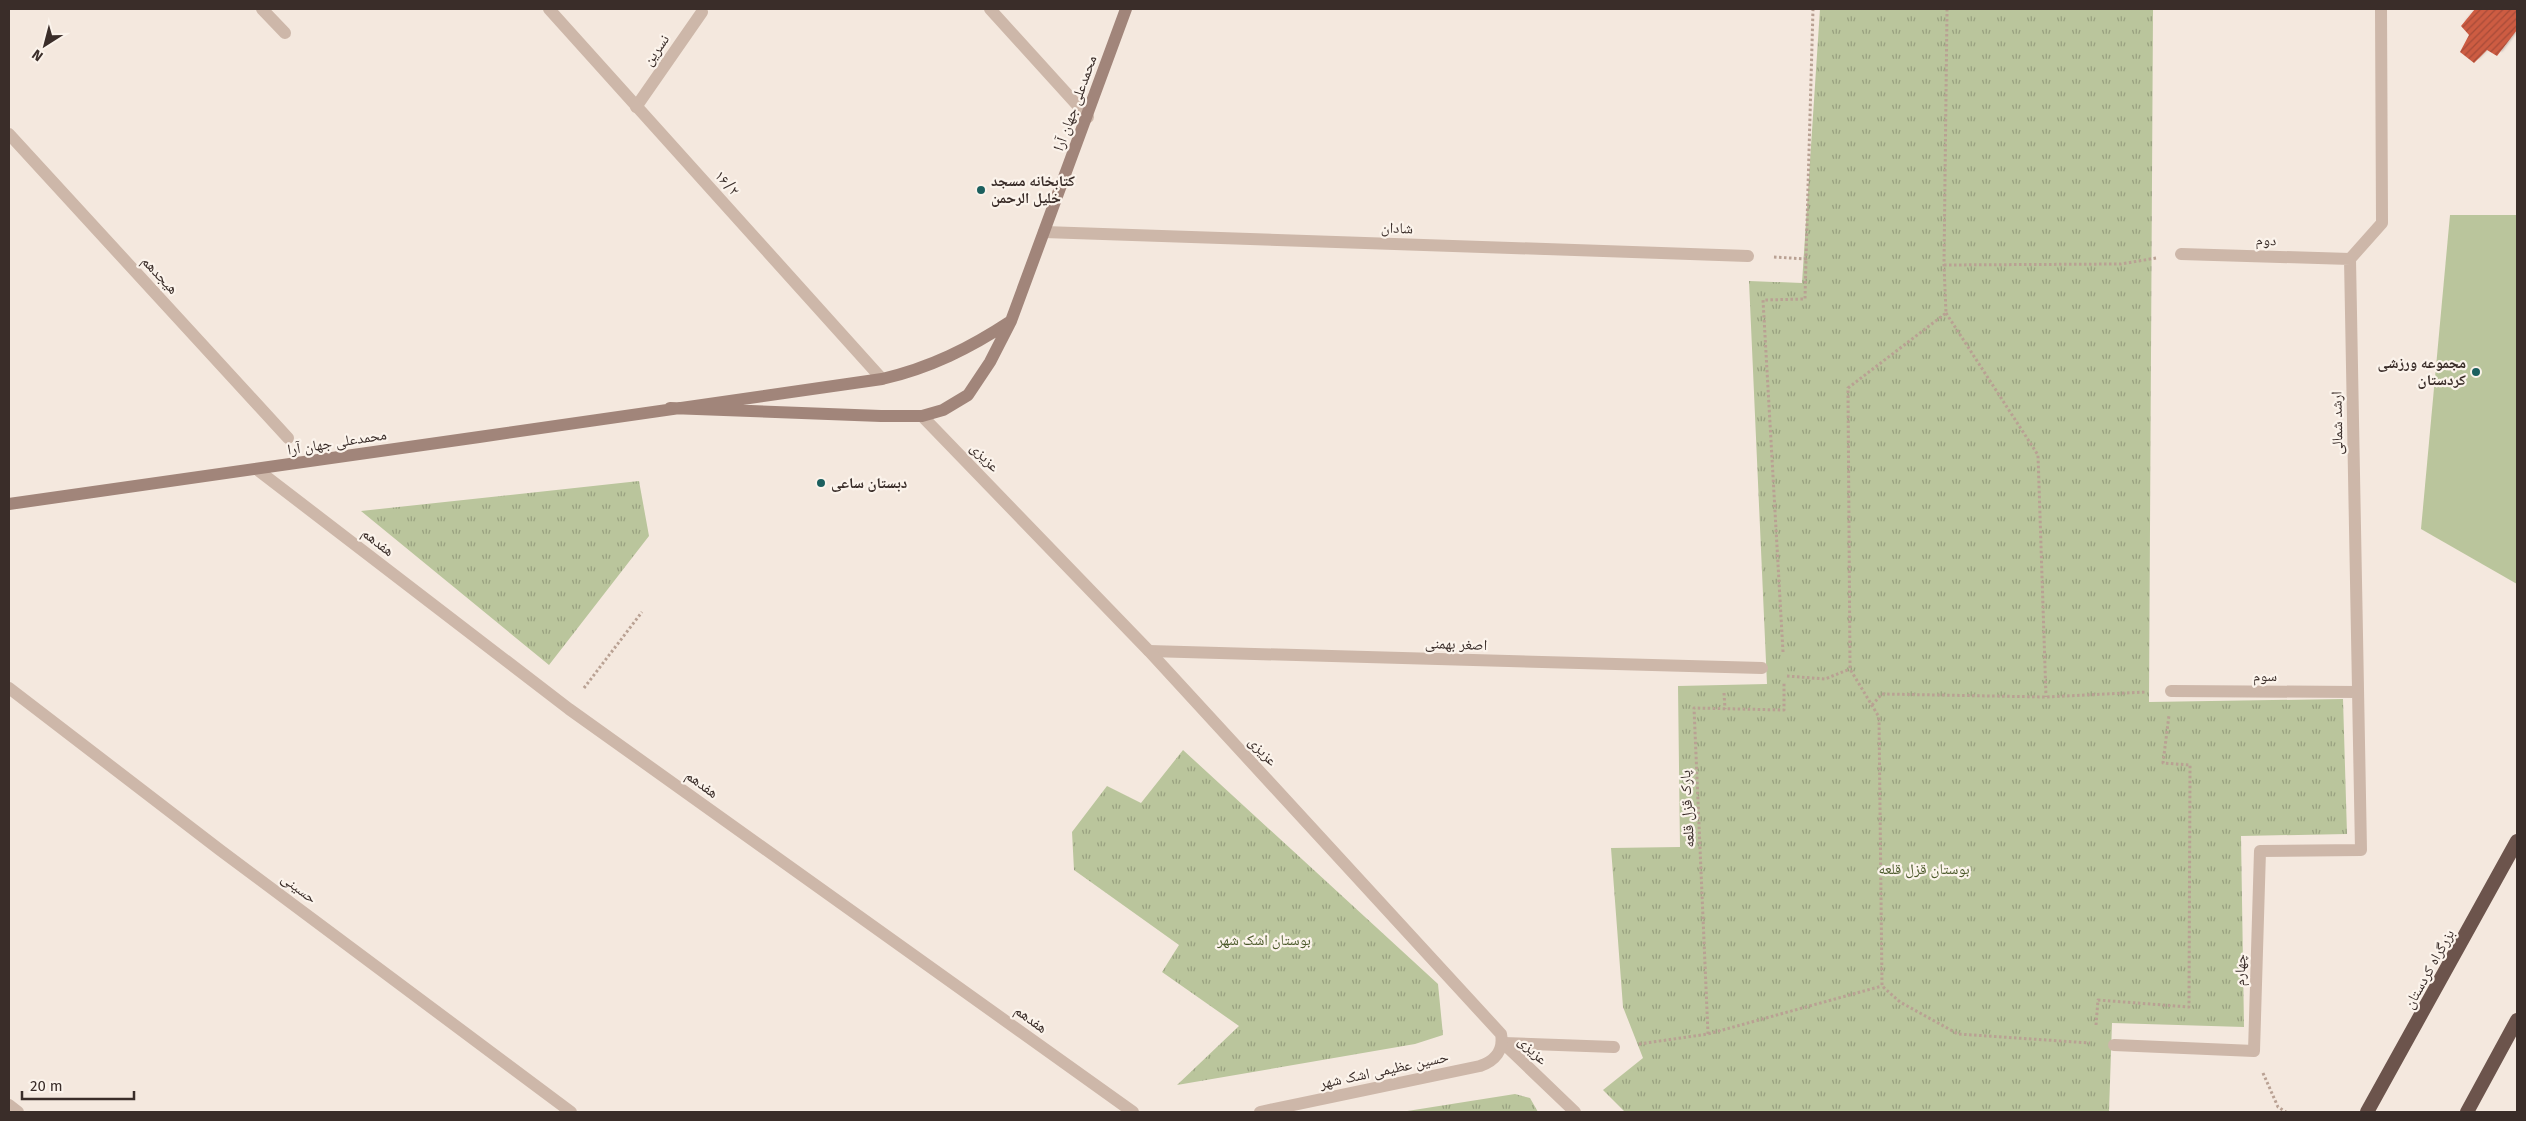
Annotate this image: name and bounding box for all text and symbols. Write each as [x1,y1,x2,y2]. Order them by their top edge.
north arrow [20,20,70,70]
street label: نسرین [639,31,674,70]
text: N [29,46,46,65]
street label: محمدعلی جهان آرا [1049,53,1102,154]
street label: ۱۶/۲ [711,167,743,200]
place label: كتابخانه مسجد خليل الرحمن [991,172,1075,207]
marker: كتابخانه مسجد خليل الرحمن [975,184,987,196]
street label: شادان [1381,218,1414,239]
street label: دوم [2255,231,2277,250]
street label: هیجدهم [137,252,182,299]
place label: مجموعه ورزشی کردستان [2378,354,2466,389]
marker: مجموعه ورزشی کردستان [2470,366,2482,378]
street label: ارشد شمالی [2327,391,2348,455]
street label: محمدعلی جهان آرا [286,425,388,460]
street label: عزیزی [966,438,1004,477]
place label: دبستان ساعی [831,474,907,492]
marker: دبستان ساعی [815,477,827,489]
street label: هفدهم [358,524,398,561]
street label: اصغر بهمنی [1425,634,1487,655]
street label: سوم [2253,667,2277,686]
street label: عزیزی [1244,732,1281,771]
street label: هفدهم [682,766,722,803]
street label: پارک قزل قلعه [1676,770,1699,848]
park label: بوستان قزل قلعه [1878,860,1970,879]
street label: حسینی [277,869,321,908]
street label: بزرگراه کردستان [2400,926,2459,1012]
park label: بوستان اشک شهر [1216,931,1311,950]
street label: چهارم [2230,953,2251,986]
street label: هفدهم [1011,1001,1051,1038]
street label: عزیزی [1514,1032,1552,1069]
street label: حسین عظیمی اشک شهر [1317,1047,1451,1094]
scale bar [22,1068,135,1100]
text: 20 m [30,1077,63,1095]

